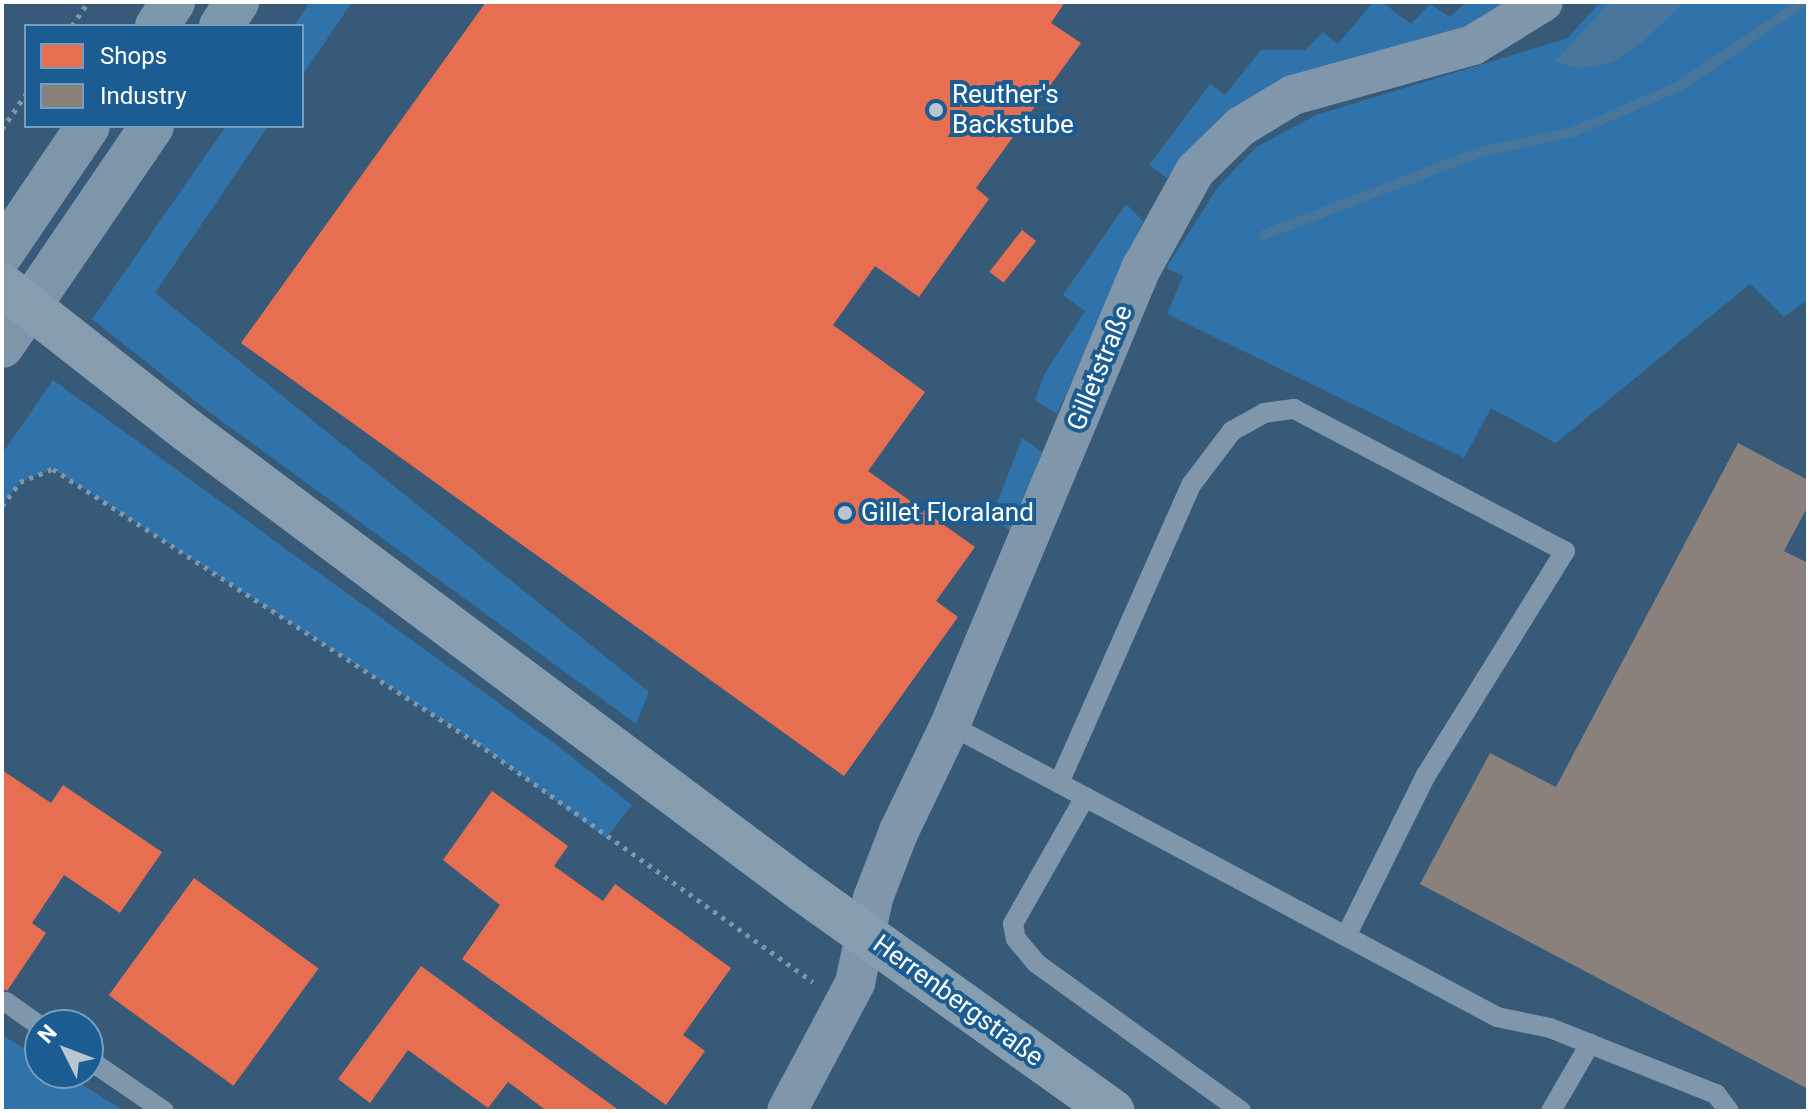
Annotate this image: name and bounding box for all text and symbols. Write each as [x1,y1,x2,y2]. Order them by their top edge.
legend [24,24,304,128]
text: Shops [100,42,167,70]
place label: Reuther's Backstube [952,79,1074,140]
text: Industry [100,82,186,110]
marker: Reuther's Backstube [927,101,945,119]
street label: Gilletstraße [1061,301,1139,435]
place label: Gillet Floraland [861,497,1034,529]
marker: Gillet Floraland [836,504,854,522]
street label: Herrenbergstraße [867,929,1049,1073]
north arrow [24,1009,104,1089]
text: N [33,1020,62,1048]

